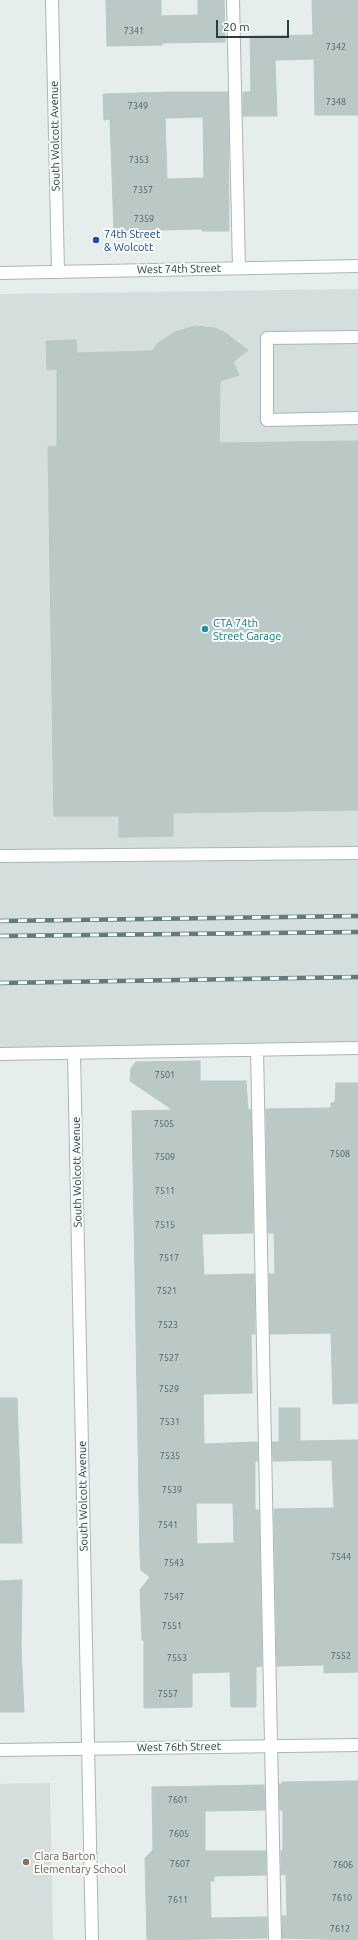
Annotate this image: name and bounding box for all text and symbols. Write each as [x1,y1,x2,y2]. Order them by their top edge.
scale bar [218,12,291,38]
text: 20 m [223,20,250,33]
house number: 7341 [124,26,144,36]
house number: 7342 [326,42,346,52]
street label: South Wolcott Avenue [47,81,63,191]
house number: 7348 [326,97,346,107]
house number: 7349 [128,101,148,111]
house number: 7353 [129,155,149,165]
house number: 7357 [133,185,153,195]
house number: 7359 [134,214,154,224]
place label: 74th Street & Wolcott [104,227,160,253]
marker: 74th Street & Wolcott [91,235,101,245]
street label: West 74th Street [137,262,221,276]
place label: CTA 74th Street Garage [213,616,281,642]
marker: CTA 74th Street Garage [200,624,210,634]
house number: 7501 [155,1070,175,1080]
street label: South Wolcott Avenue [69,1117,85,1227]
house number: 7505 [154,1119,174,1129]
house number: 7508 [330,1149,350,1159]
house number: 7509 [155,1152,175,1162]
house number: 7511 [155,1186,175,1196]
house number: 7515 [155,1220,175,1230]
house number: 7517 [159,1253,179,1263]
house number: 7521 [157,1286,177,1296]
house number: 7523 [158,1320,178,1330]
house number: 7527 [159,1353,179,1363]
house number: 7529 [159,1384,179,1394]
house number: 7531 [160,1417,180,1427]
street label: South Wolcott Avenue [75,1441,91,1551]
house number: 7535 [160,1451,180,1461]
house number: 7539 [162,1485,182,1495]
house number: 7541 [158,1520,178,1530]
house number: 7544 [331,1552,351,1562]
house number: 7543 [164,1558,184,1568]
house number: 7547 [164,1592,184,1602]
house number: 7551 [162,1621,182,1631]
house number: 7552 [331,1651,351,1661]
house number: 7553 [167,1653,187,1663]
house number: 7557 [158,1689,178,1699]
street label: West 76th Street [137,1740,221,1754]
house number: 7601 [168,1795,188,1805]
house number: 7605 [169,1829,189,1839]
place label: Clara Barton Elementary School [34,1849,126,1875]
marker: Clara Barton Elementary School [21,1857,31,1867]
house number: 7607 [170,1859,190,1869]
house number: 7606 [333,1860,353,1870]
house number: 7610 [332,1893,352,1903]
house number: 7611 [168,1895,188,1905]
house number: 7612 [330,1924,350,1934]

